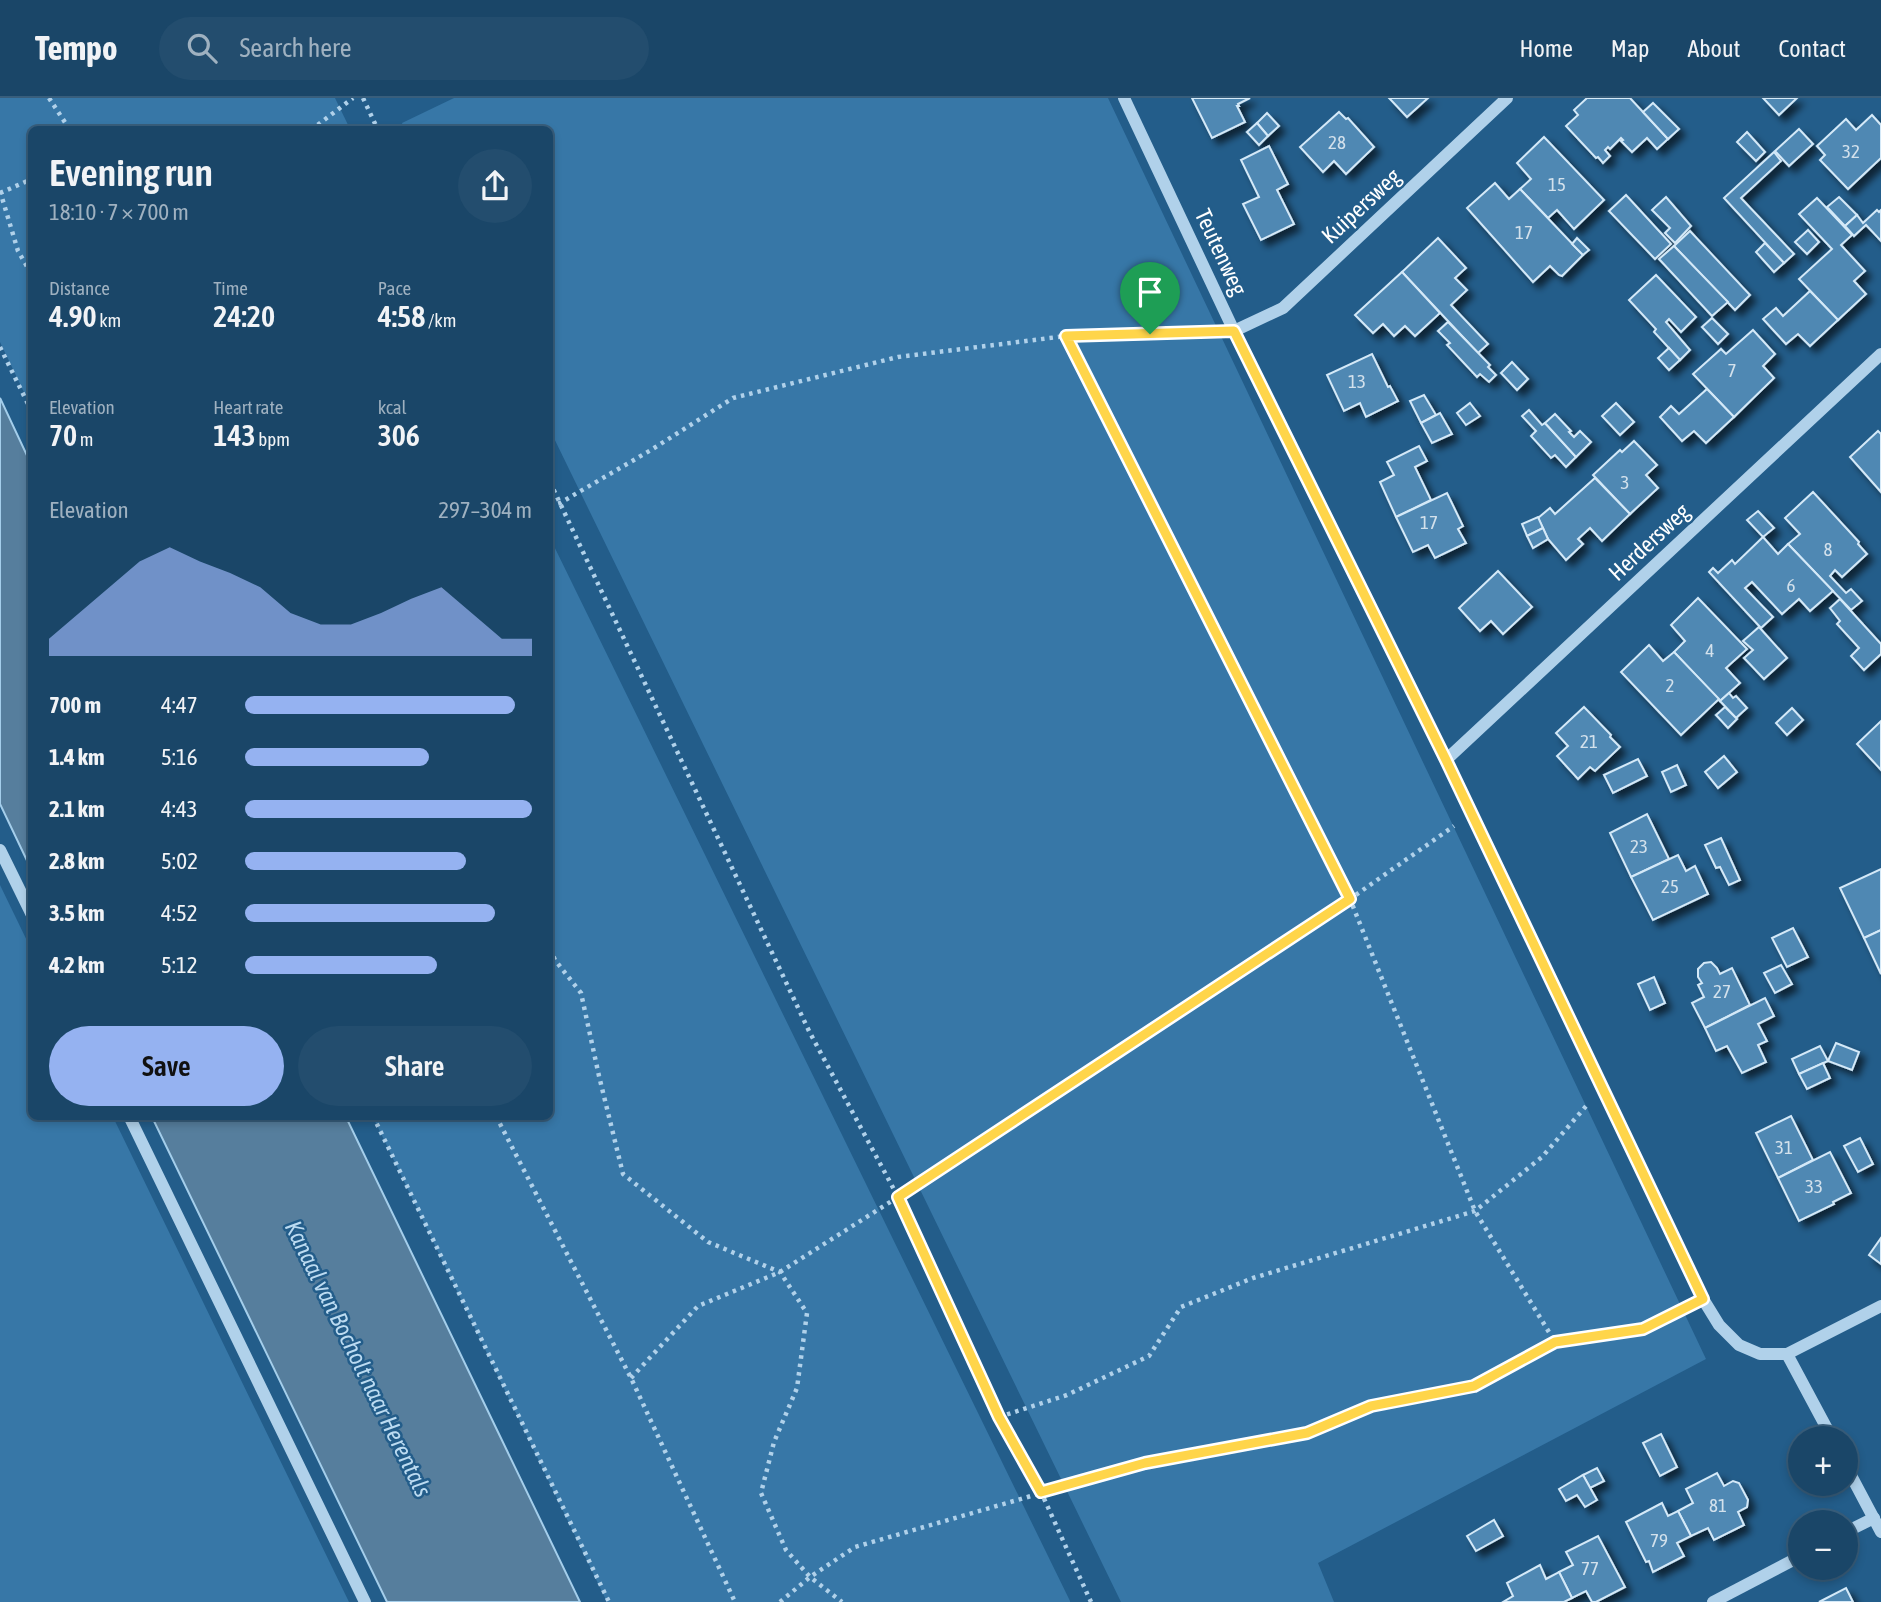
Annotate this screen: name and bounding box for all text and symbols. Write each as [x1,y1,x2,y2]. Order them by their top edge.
search box [159,17,649,80]
text: Tempo [35,29,117,67]
icon: search [183,29,221,67]
text: Search here [239,33,352,63]
text: Home [1519,35,1573,62]
text: Map [1611,35,1649,62]
text: About [1687,35,1740,62]
text: Contact [1778,35,1846,62]
house number: 28 [1328,131,1346,153]
house number: 32 [1842,140,1860,162]
button: share [458,149,532,223]
text: Evening run [49,151,213,194]
street label: Kuipersweg [1316,163,1406,249]
house number: 15 [1548,173,1566,195]
text: 18:10 · 7 × 700 m [49,199,189,225]
street label: Teutenweg [1190,205,1252,299]
house number: 17 [1515,221,1533,243]
pin [1120,262,1180,334]
icon: arrive [1131,273,1169,311]
text: Distance [49,277,110,299]
text: Time [213,277,248,299]
text: Pace [378,277,411,299]
text: 4.90 [49,299,97,333]
text: 24:20 [213,299,275,333]
text: 4:58 [378,299,425,333]
text: km [97,309,121,331]
text: /km [425,309,456,331]
house number: 7 [1728,359,1736,381]
house number: 13 [1348,370,1366,392]
text: Elevation [49,396,115,418]
text: Heart rate [213,396,283,418]
text: kcal [378,396,407,418]
text: 70 [49,418,77,452]
text: 143 [213,418,256,452]
text: 306 [378,418,420,452]
text: m [77,428,94,450]
text: bpm [256,428,290,450]
house number: 3 [1621,471,1629,493]
text: Elevation [49,497,129,523]
text: 297–304 m [438,497,532,523]
street label: Herdersweg [1603,498,1695,586]
house number: 17 [1420,511,1438,533]
house number: 8 [1824,538,1833,560]
house number: 6 [1787,574,1796,596]
house number: 4 [1706,639,1715,661]
house number: 2 [1666,674,1674,696]
text: 700 m [49,692,101,718]
text: 4:47 [161,692,198,718]
house number: 21 [1580,730,1598,752]
text: 1.4 km [49,744,105,770]
text: 5:16 [161,744,198,770]
text: 2.1 km [49,796,105,822]
text: 4:43 [161,796,198,822]
house number: 23 [1630,835,1648,857]
text: 2.8 km [49,848,105,874]
text: 5:02 [161,848,198,874]
house number: 25 [1661,875,1679,897]
text: 3.5 km [49,900,105,926]
text: 4:52 [161,900,198,926]
text: 4.2 km [49,952,105,978]
text: 5:12 [161,952,198,978]
house number: 27 [1713,980,1731,1002]
button: Save [49,1026,284,1106]
button: Share [298,1026,532,1106]
house number: 31 [1775,1136,1793,1158]
house number: 33 [1805,1175,1823,1197]
water label: Kanaal van Bocholt naar Herentals [280,1216,437,1501]
map controls [1788,1426,1858,1580]
button: + [1788,1426,1858,1496]
house number: 81 [1709,1494,1727,1516]
button: − [1788,1510,1858,1580]
house number: 79 [1650,1529,1668,1551]
house number: 77 [1581,1557,1599,1579]

